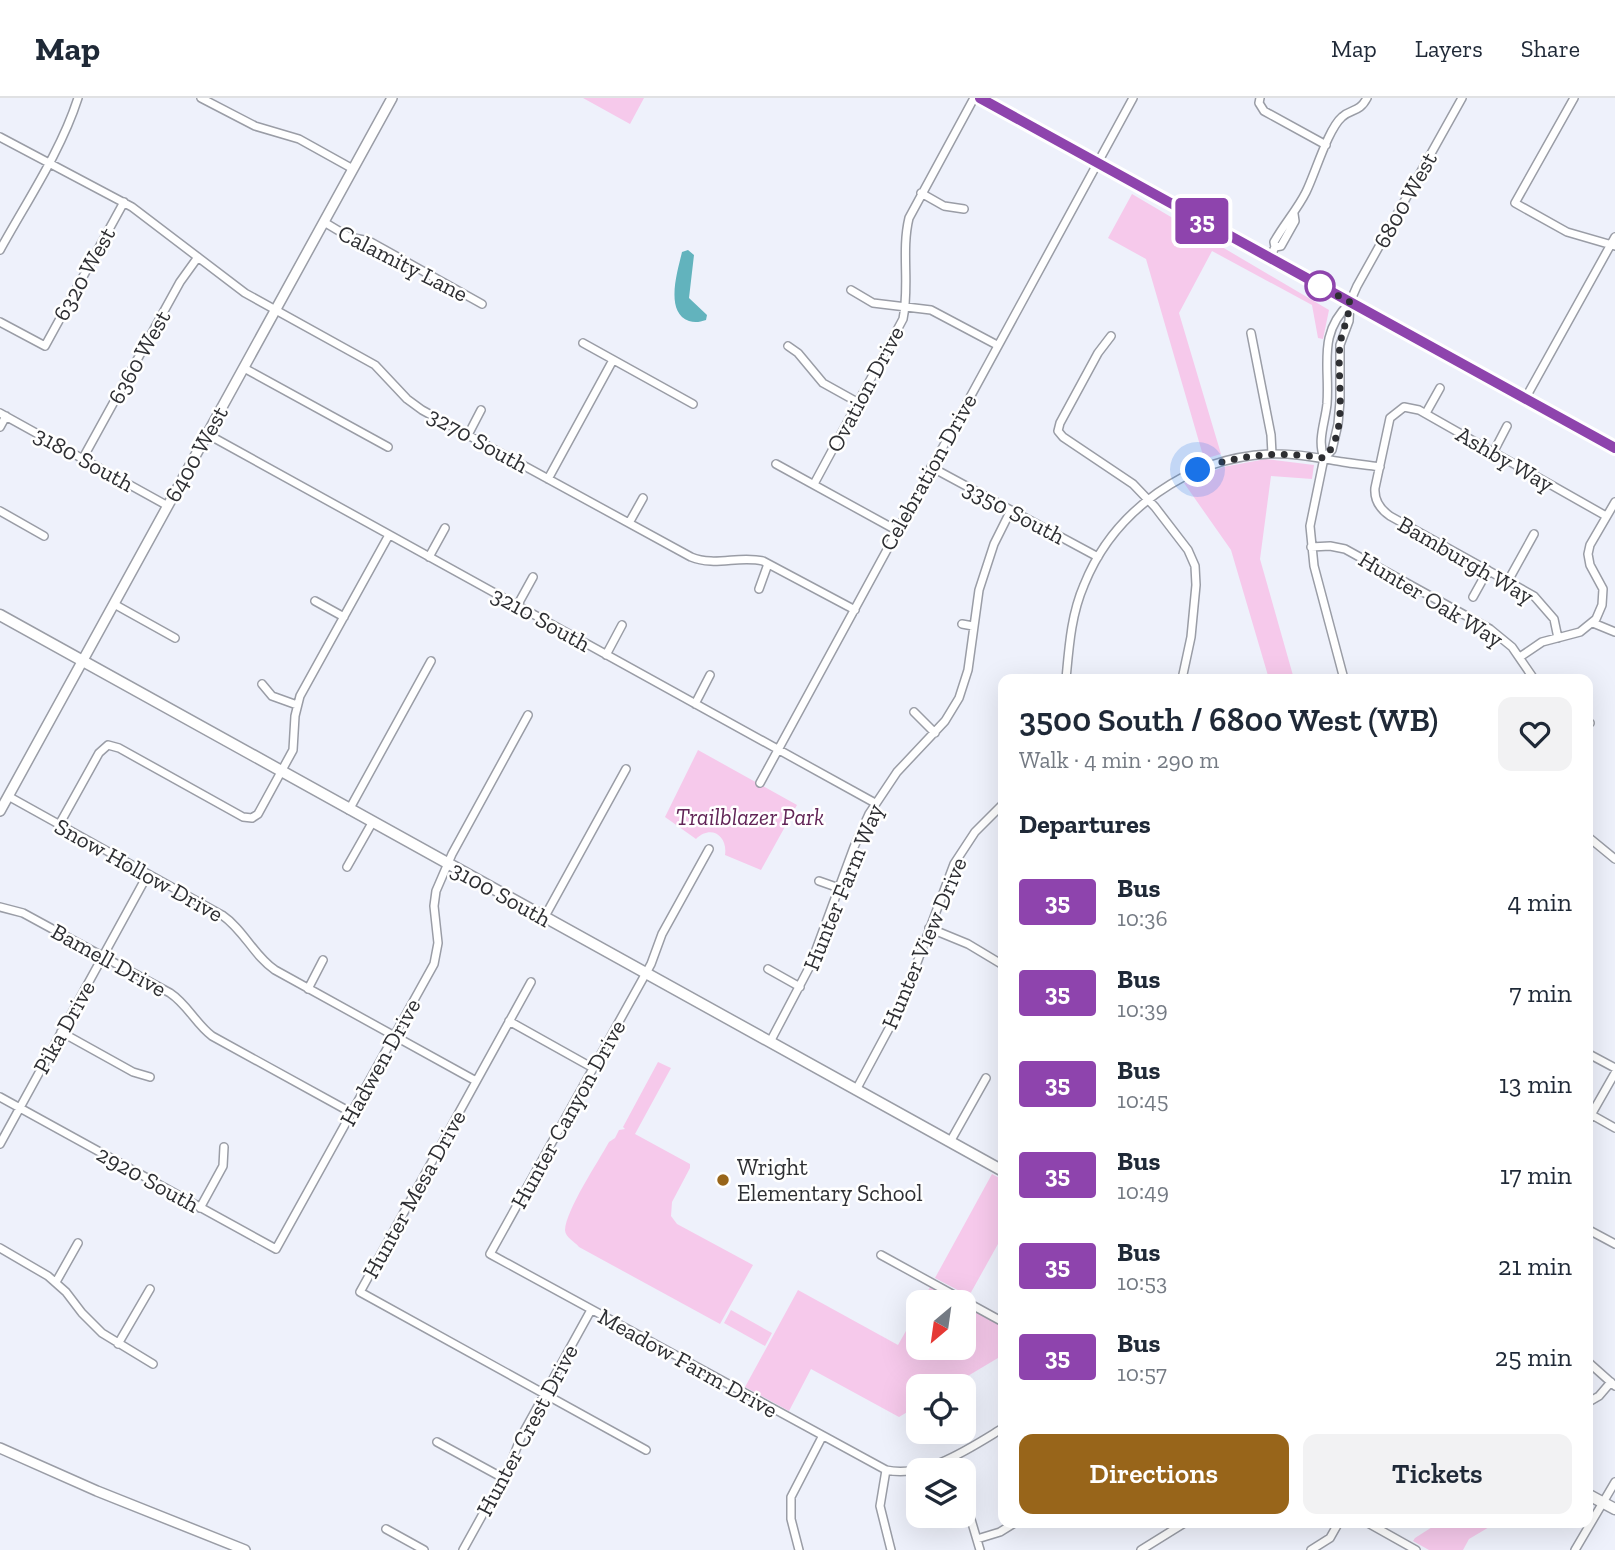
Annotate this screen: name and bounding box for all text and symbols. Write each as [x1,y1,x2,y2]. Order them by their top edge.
text: Map [35,29,100,68]
text: Map [1331,34,1377,63]
text: Layers [1415,34,1483,63]
text: Share [1521,34,1580,63]
street label: 6800 West [1367,147,1443,253]
line badge: 35 [1170,198,1234,244]
text: 35 [1189,206,1215,235]
street label: Calamity Lane [333,218,473,308]
street label: 6320 West [47,222,121,326]
unlabelled marker [1305,271,1335,301]
street label: 6360 West [102,305,176,409]
street label: Ovation Drive [820,321,910,457]
street label: Celebration Drive [873,389,983,555]
street label: 6400 West [158,401,234,507]
street label: 3270 South [423,401,533,479]
street label: 3180 South [29,420,139,498]
street label: Ashby Way [1451,420,1559,498]
your location [1180,452,1215,487]
street label: 3350 South [958,474,1070,550]
street label: Bamburgh Way [1393,510,1539,610]
street label: Hunter Oak Way [1354,545,1509,653]
street label: 3210 South [487,580,595,658]
button: heart [1498,697,1572,771]
text: 3500 South / 6800 West (WB) [1019,700,1438,739]
text: Walk · 4 min · 290 m [1019,746,1219,774]
street label: Hunter Farm Way [797,799,889,974]
park label: Trailblazer Park [676,803,824,831]
text: Departures [1019,808,1151,840]
street label: Snow Hollow Drive [50,812,228,928]
street label: Hunter View Drive [875,853,973,1033]
street label: 3100 South [446,855,556,933]
text: Bus [1117,872,1160,904]
text: 4 min [1507,886,1572,918]
text: 35 [1045,887,1070,916]
text: 10:36 [1117,904,1168,932]
street label: Bamell Drive [47,917,171,1003]
text: Bus [1117,963,1160,995]
street label: Pika Drive [27,976,101,1078]
text: 7 min [1509,977,1572,1009]
text: 35 [1045,978,1070,1007]
street label: Hadwen Drive [333,993,427,1131]
text: 10:39 [1117,995,1168,1023]
street label: Hunter Canyon Drive [505,1015,631,1213]
text: Bus [1117,1054,1160,1086]
text: 13 min [1499,1068,1572,1100]
text: 35 [1045,1069,1070,1098]
text: 10:45 [1117,1086,1168,1114]
street label: Hunter Mesa Drive [356,1105,472,1283]
street label: 2920 South [92,1139,204,1219]
text: Bus [1117,1145,1160,1177]
place label: Wright Elementary School [737,1153,923,1207]
text: 17 min [1500,1159,1572,1191]
text: 35 [1045,1160,1070,1189]
marker: Wright Elementary School [715,1172,731,1188]
text: 10:49 [1117,1177,1169,1205]
text: Bus [1117,1236,1160,1268]
text: 21 min [1498,1250,1572,1282]
text: 35 [1045,1251,1070,1280]
text: 10:53 [1117,1268,1167,1296]
north arrow [906,1290,976,1360]
map controls [906,1290,976,1528]
street label: Meadow Farm Drive [593,1302,783,1424]
text: Bus [1117,1327,1160,1359]
street label: Hunter Crest Drive [470,1339,584,1521]
text: 25 min [1495,1341,1572,1373]
text: 35 [1045,1342,1070,1371]
text: 10:57 [1117,1359,1167,1387]
button: locate [906,1374,976,1444]
button: Directions [1019,1434,1289,1514]
button: Tickets [1303,1434,1572,1514]
button: layers [906,1458,976,1528]

